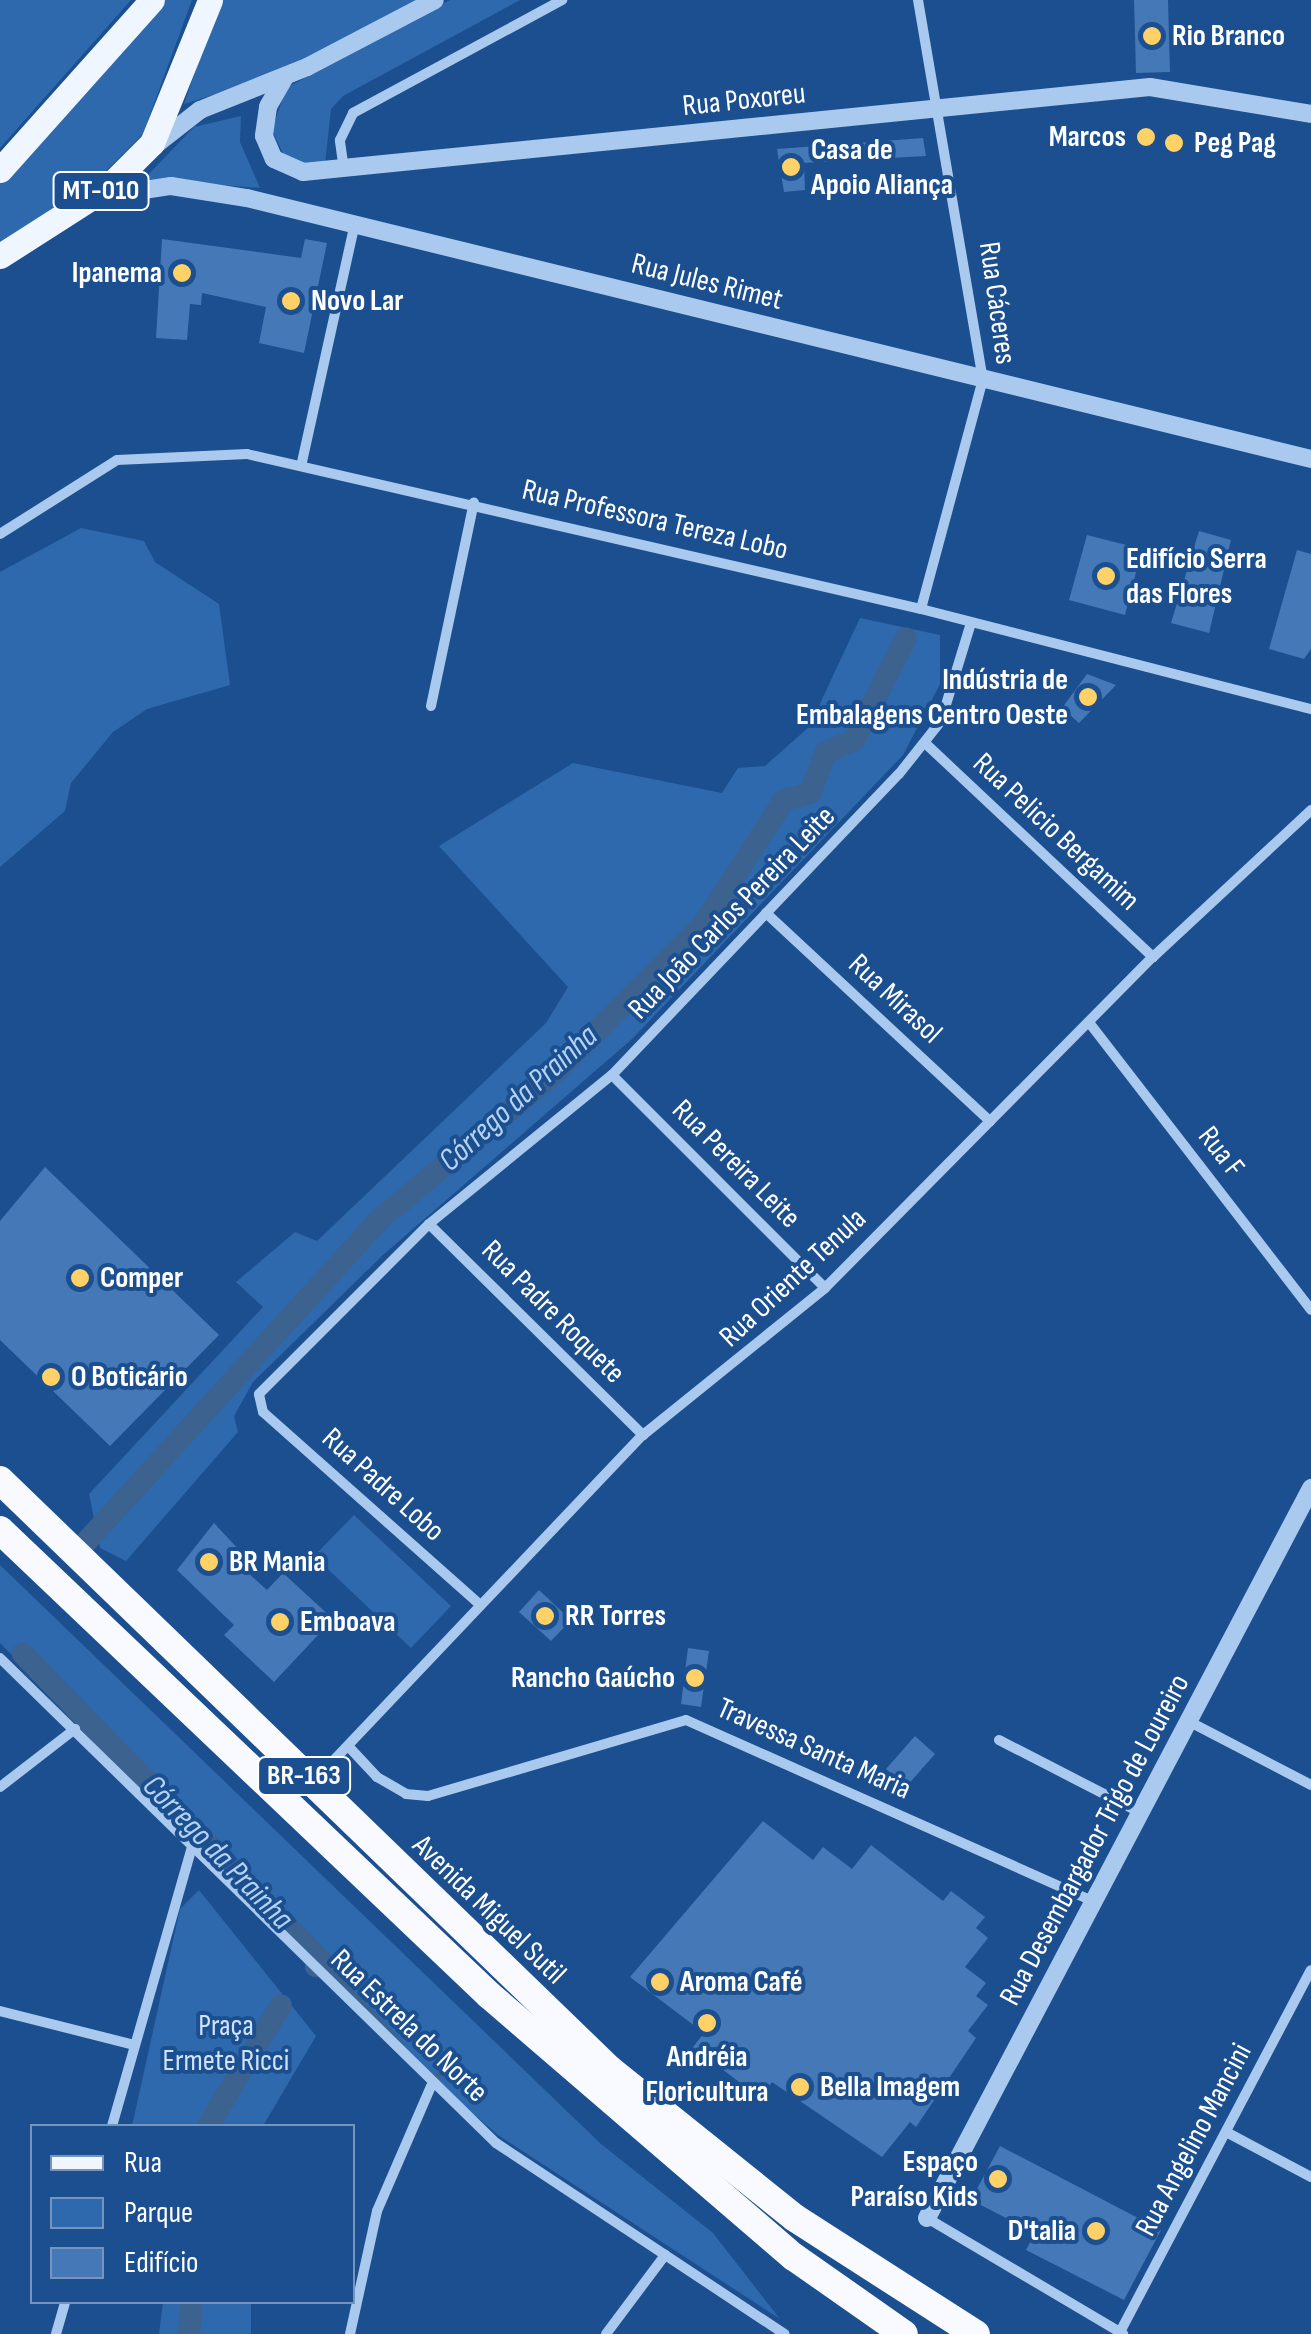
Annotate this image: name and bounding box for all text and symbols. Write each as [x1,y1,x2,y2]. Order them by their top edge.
place label: Rio Branco [1172,18,1285,54]
marker: Rio Branco [1141,25,1163,47]
street label: Rua Poxoreu [681,76,807,124]
place label: Marcos [1049,119,1126,155]
place label: Peg Pag [1194,125,1276,161]
marker: Marcos [1135,126,1157,148]
place label: Casa de Apoio Aliança [811,132,953,202]
marker: Peg Pag [1163,132,1185,154]
marker: Casa de Apoio Aliança [780,156,802,178]
road number: MT-010 [51,168,151,214]
street label: Rua Cáceres [971,239,1023,367]
street label: Rua Jules Rimet [628,246,786,318]
place label: Ipanema [72,255,162,291]
marker: Ipanema [171,262,193,284]
place label: Novo Lar [311,283,403,319]
marker: Novo Lar [280,290,302,312]
street label: Rua Professora Tereza Lobo [519,472,791,568]
place label: Edifício Serra das Flores [1126,541,1267,612]
marker: Edifício Serra das Flores [1095,565,1117,587]
place label: Indústria de Embalagens Centro Oeste [796,662,1068,732]
marker: Indústria de Embalagens Centro Oeste [1077,686,1099,708]
street label: Rua Pelicio Bergamim [965,746,1147,918]
street label: Rua João Carlos Pereira Leite [621,799,843,1027]
street label: Rua Mirasol [841,947,949,1051]
water label: Córrego da Prainha [432,1018,606,1180]
street label: Rua Pereira Leite [664,1092,808,1236]
street label: Rua F [1190,1119,1252,1185]
street label: Rua Oriente Tenula [712,1201,874,1355]
street label: Rua Padre Roquete [474,1233,632,1391]
place label: Comper [100,1260,183,1296]
marker: Comper [69,1267,91,1289]
place label: O Boticário [71,1359,188,1395]
marker: O Boticário [40,1366,62,1388]
street label: Rua Padre Lobo [314,1421,452,1549]
place label: BR Mania [229,1544,326,1580]
marker: BR Mania [198,1551,220,1573]
place label: RR Torres [565,1598,666,1634]
place label: Emboava [300,1604,395,1640]
marker: RR Torres [534,1605,556,1627]
marker: Emboava [269,1611,291,1633]
place label: Rancho Gaúcho [511,1660,675,1696]
marker: Rancho Gaúcho [684,1667,706,1689]
street label: Rua Desembargador Trigo de Loureiro [992,1668,1198,2012]
street label: Travessa Santa Maria [712,1690,916,1808]
road number: BR-163 [256,1753,352,1799]
water label: Córrego da Prainha [134,1768,300,1938]
street label: Avenida Miguel Sutil [405,1828,573,1992]
street label: Rua Estrela do Norte [323,1942,495,2110]
place label: Aroma Café [680,1964,803,2000]
marker: Aroma Café [649,1971,671,1993]
park label: Praça Ermete Ricci [163,2008,289,2078]
marker: Andréia Floricultura [696,2012,718,2034]
street label: Rua Angelino Mancini [1128,2038,1260,2242]
place label: Andréia Floricultura [646,2039,768,2110]
place label: Bella Imagem [820,2069,960,2105]
marker: Bella Imagem [789,2076,811,2098]
legend [30,2124,355,2304]
place label: Espaço Paraíso Kids [851,2144,978,2214]
text: Rua [124,2145,162,2181]
marker: Espaço Paraíso Kids [987,2168,1009,2190]
text: Parque [124,2195,193,2231]
place label: D'talia [1008,2213,1076,2249]
marker: D'talia [1085,2220,1107,2242]
text: Edifício [124,2245,199,2281]

